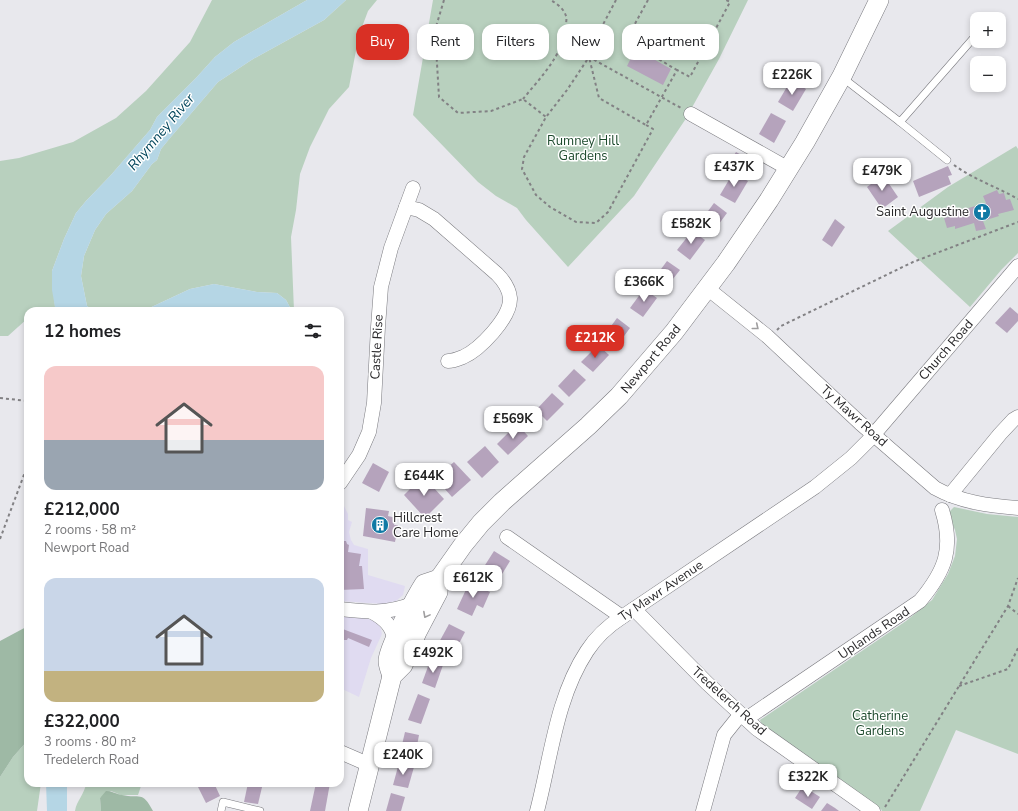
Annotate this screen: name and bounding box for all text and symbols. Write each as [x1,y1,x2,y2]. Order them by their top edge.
map controls [970,12,1006,92]
button: + [970,12,1006,48]
chip: Buy [356,24,409,60]
chip: Rent [417,24,474,60]
chip: Filters [482,24,549,60]
chip: New [557,24,614,60]
chip: Apartment [622,24,719,60]
button: − [970,56,1006,92]
pin: £226K [764,62,820,96]
text: £226K [772,66,812,84]
water label: Rhymney River [123,89,199,174]
park label: Rumney Hill Gardens [547,132,619,165]
pin: £437K [706,154,762,188]
text: £437K [714,158,754,176]
pin: £479K [854,158,910,192]
text: £479K [862,162,902,180]
church icon: Saint Augustine [972,202,992,222]
place label: Saint Augustine [876,203,969,221]
pin: £582K [663,211,719,245]
text: £582K [671,215,711,233]
pin: £366K [616,269,672,303]
text: £366K [624,273,664,291]
street label: Castle Rise [366,314,388,380]
street label: Church Road [915,316,977,384]
text: 12 homes [44,320,121,343]
icon: filters [302,320,324,342]
street label: Newport Road [617,321,685,397]
one-way arrow [752,322,759,329]
pin: £212K [567,325,623,359]
text: £212K [575,329,615,347]
street label: Ty Mawr Road [817,381,891,451]
icon: home [148,392,220,464]
pin: £569K [485,406,541,440]
text: £569K [493,410,533,428]
pin: £644K [396,463,452,497]
text: £644K [404,467,444,485]
text: £212,000 [44,498,120,521]
place label: Hillcrest Care Home [393,509,459,542]
building icon: Hillcrest Care Home [370,515,390,535]
text: 2 rooms · 58 m² [44,521,136,539]
text: Newport Road [44,539,129,557]
street label: Ty Mawr Avenue [615,556,707,626]
pin: £612K [445,565,501,599]
text: £612K [453,569,493,587]
street label: Uplands Road [835,602,913,664]
icon: home [148,604,220,676]
one-way arrow [424,611,431,618]
pin: £492K [405,640,461,674]
text: £492K [413,644,453,662]
street label: Tredelerch Road [688,663,770,739]
park label: Catherine Gardens [852,707,908,740]
text: £322,000 [44,710,120,733]
text: 3 rooms · 80 m² [44,733,136,751]
pin: £240K [375,742,431,776]
text: £240K [383,746,423,764]
text: Tredelerch Road [44,751,139,769]
pin: £322K [780,764,836,798]
text: £322K [788,768,828,786]

